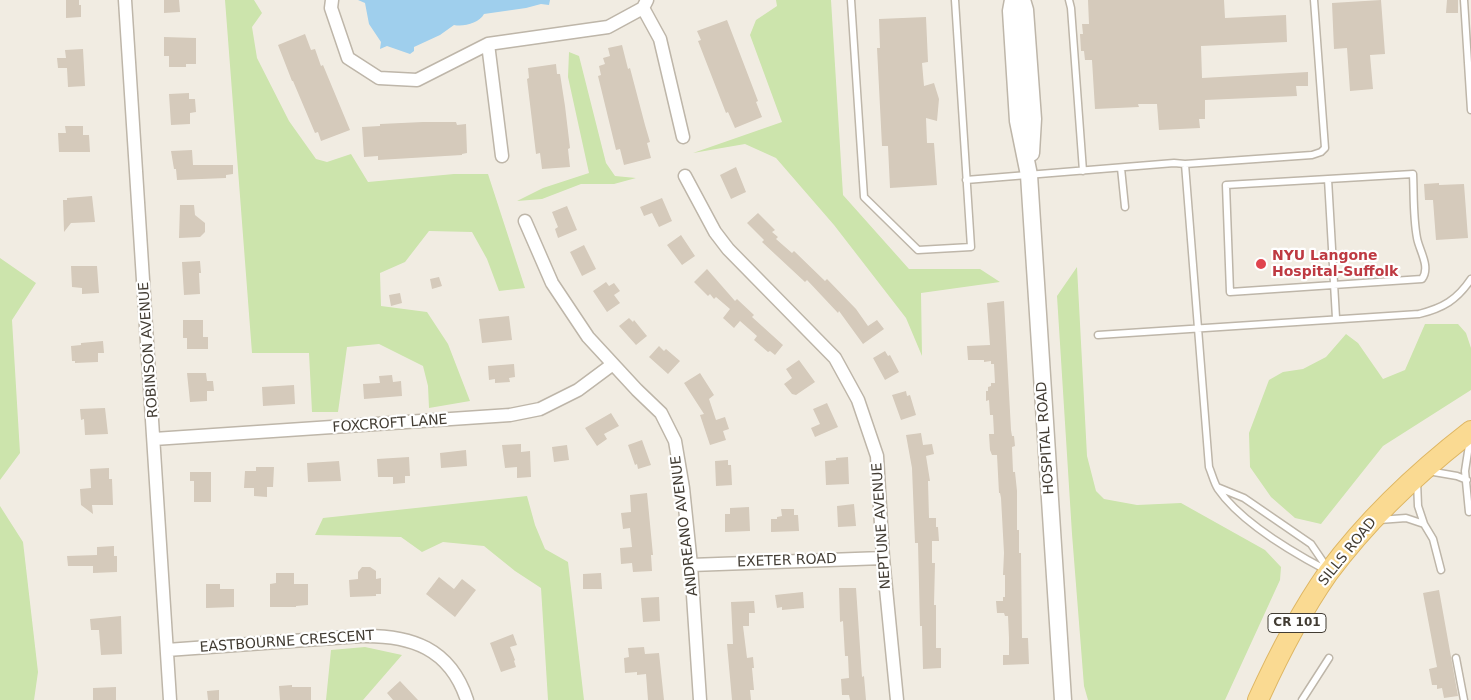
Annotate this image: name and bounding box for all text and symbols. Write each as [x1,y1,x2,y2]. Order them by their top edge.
place label: NYU Langone Hospital-Suffolk [1272,248,1398,280]
marker: NYU Langone Hospital-Suffolk [1254,257,1268,271]
street label: ROBINSON AVENUE [136,281,162,419]
street label: HOSPITAL ROAD [1034,381,1058,495]
street label: FOXCROFT LANE [332,412,448,436]
street label: ANDREANO AVENUE [668,455,702,597]
street label: NEPTUNE AVENUE [869,462,895,590]
street label: SILLS ROAD [1315,515,1381,589]
street label: EXETER ROAD [737,551,837,571]
road number: CR 101 [1268,614,1326,632]
street label: EASTBOURNE CRESCENT [199,628,375,656]

